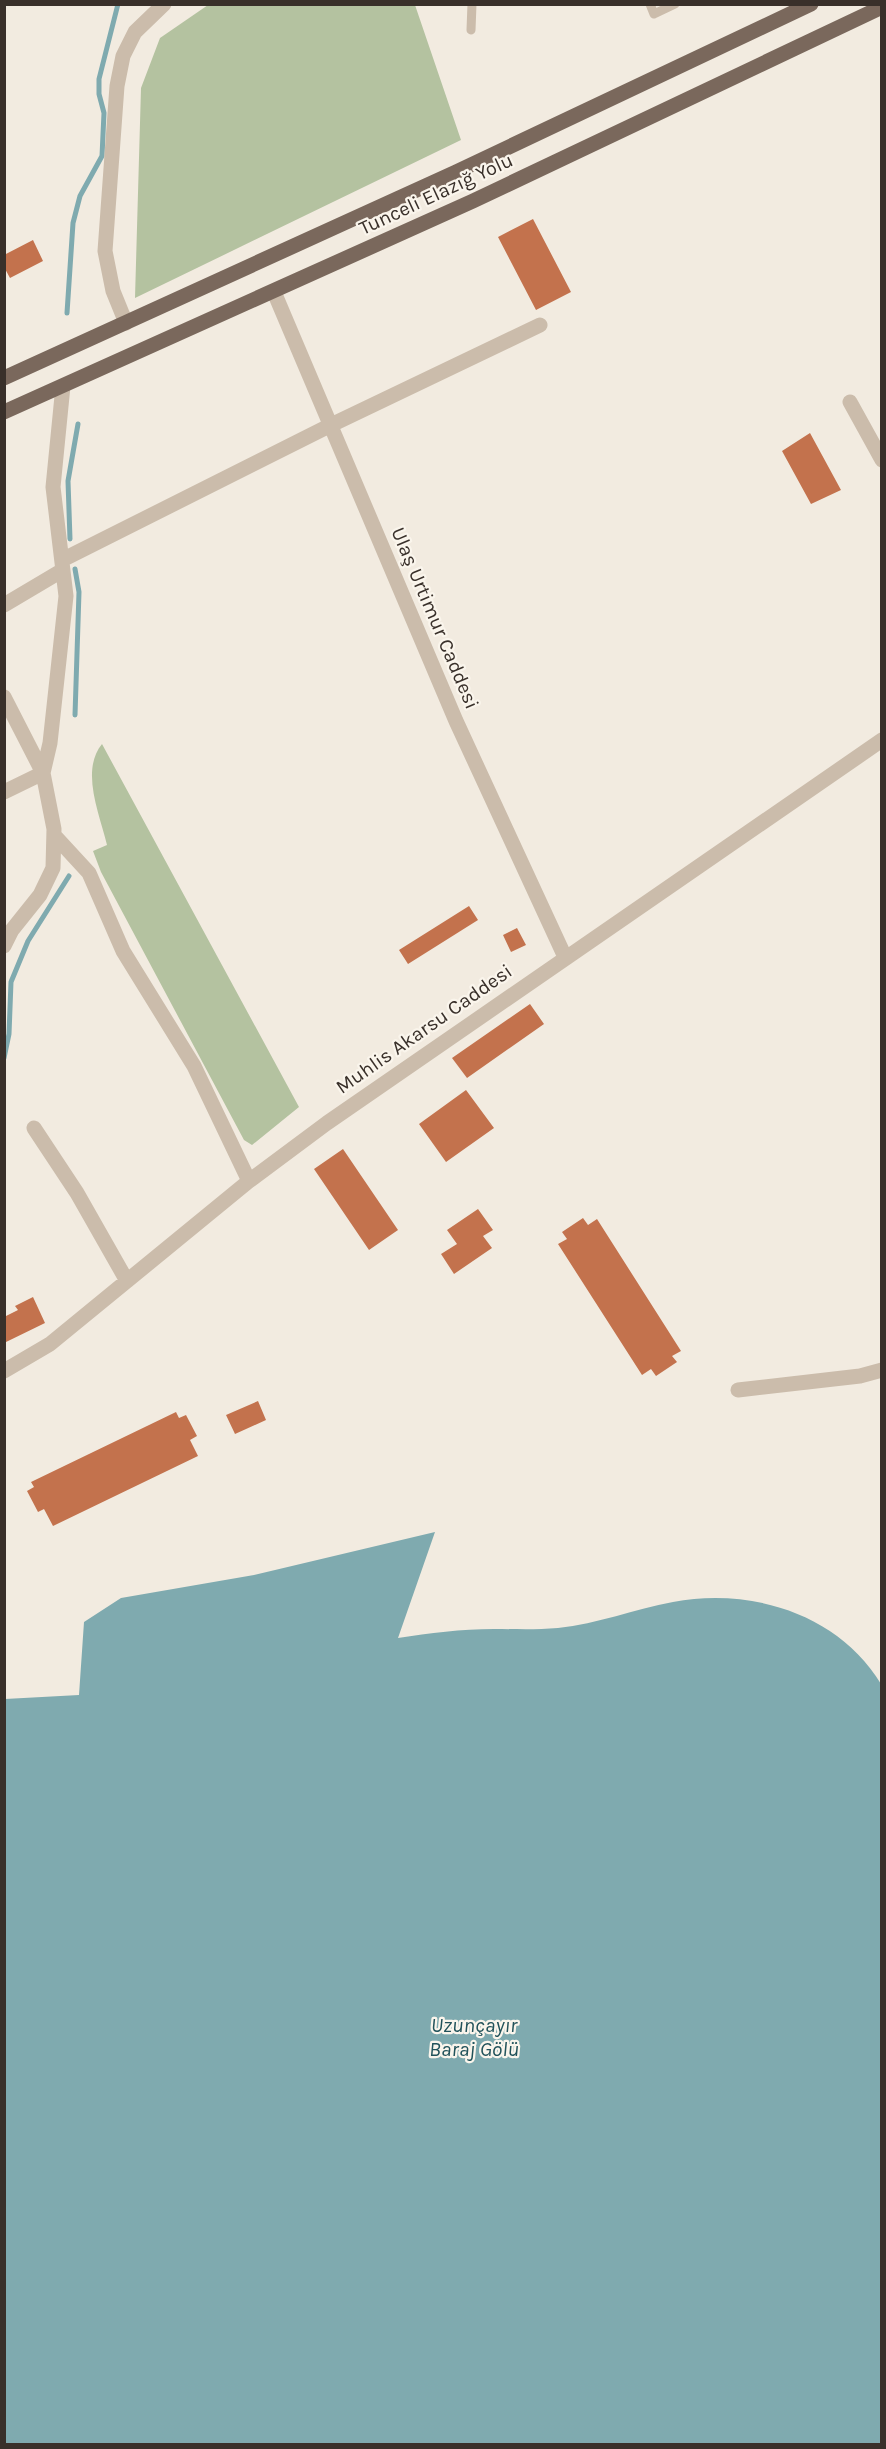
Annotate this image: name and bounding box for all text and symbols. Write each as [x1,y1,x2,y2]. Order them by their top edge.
street label: Tunceli Elazığ Yolu [355,148,517,240]
street label: Ulaş Urtimur Caddesi [386,524,484,712]
street label: Muhlis Akarsu Caddesi [331,959,517,1099]
water label: Uzunçayır Baraj Gölü [429,2013,519,2061]

